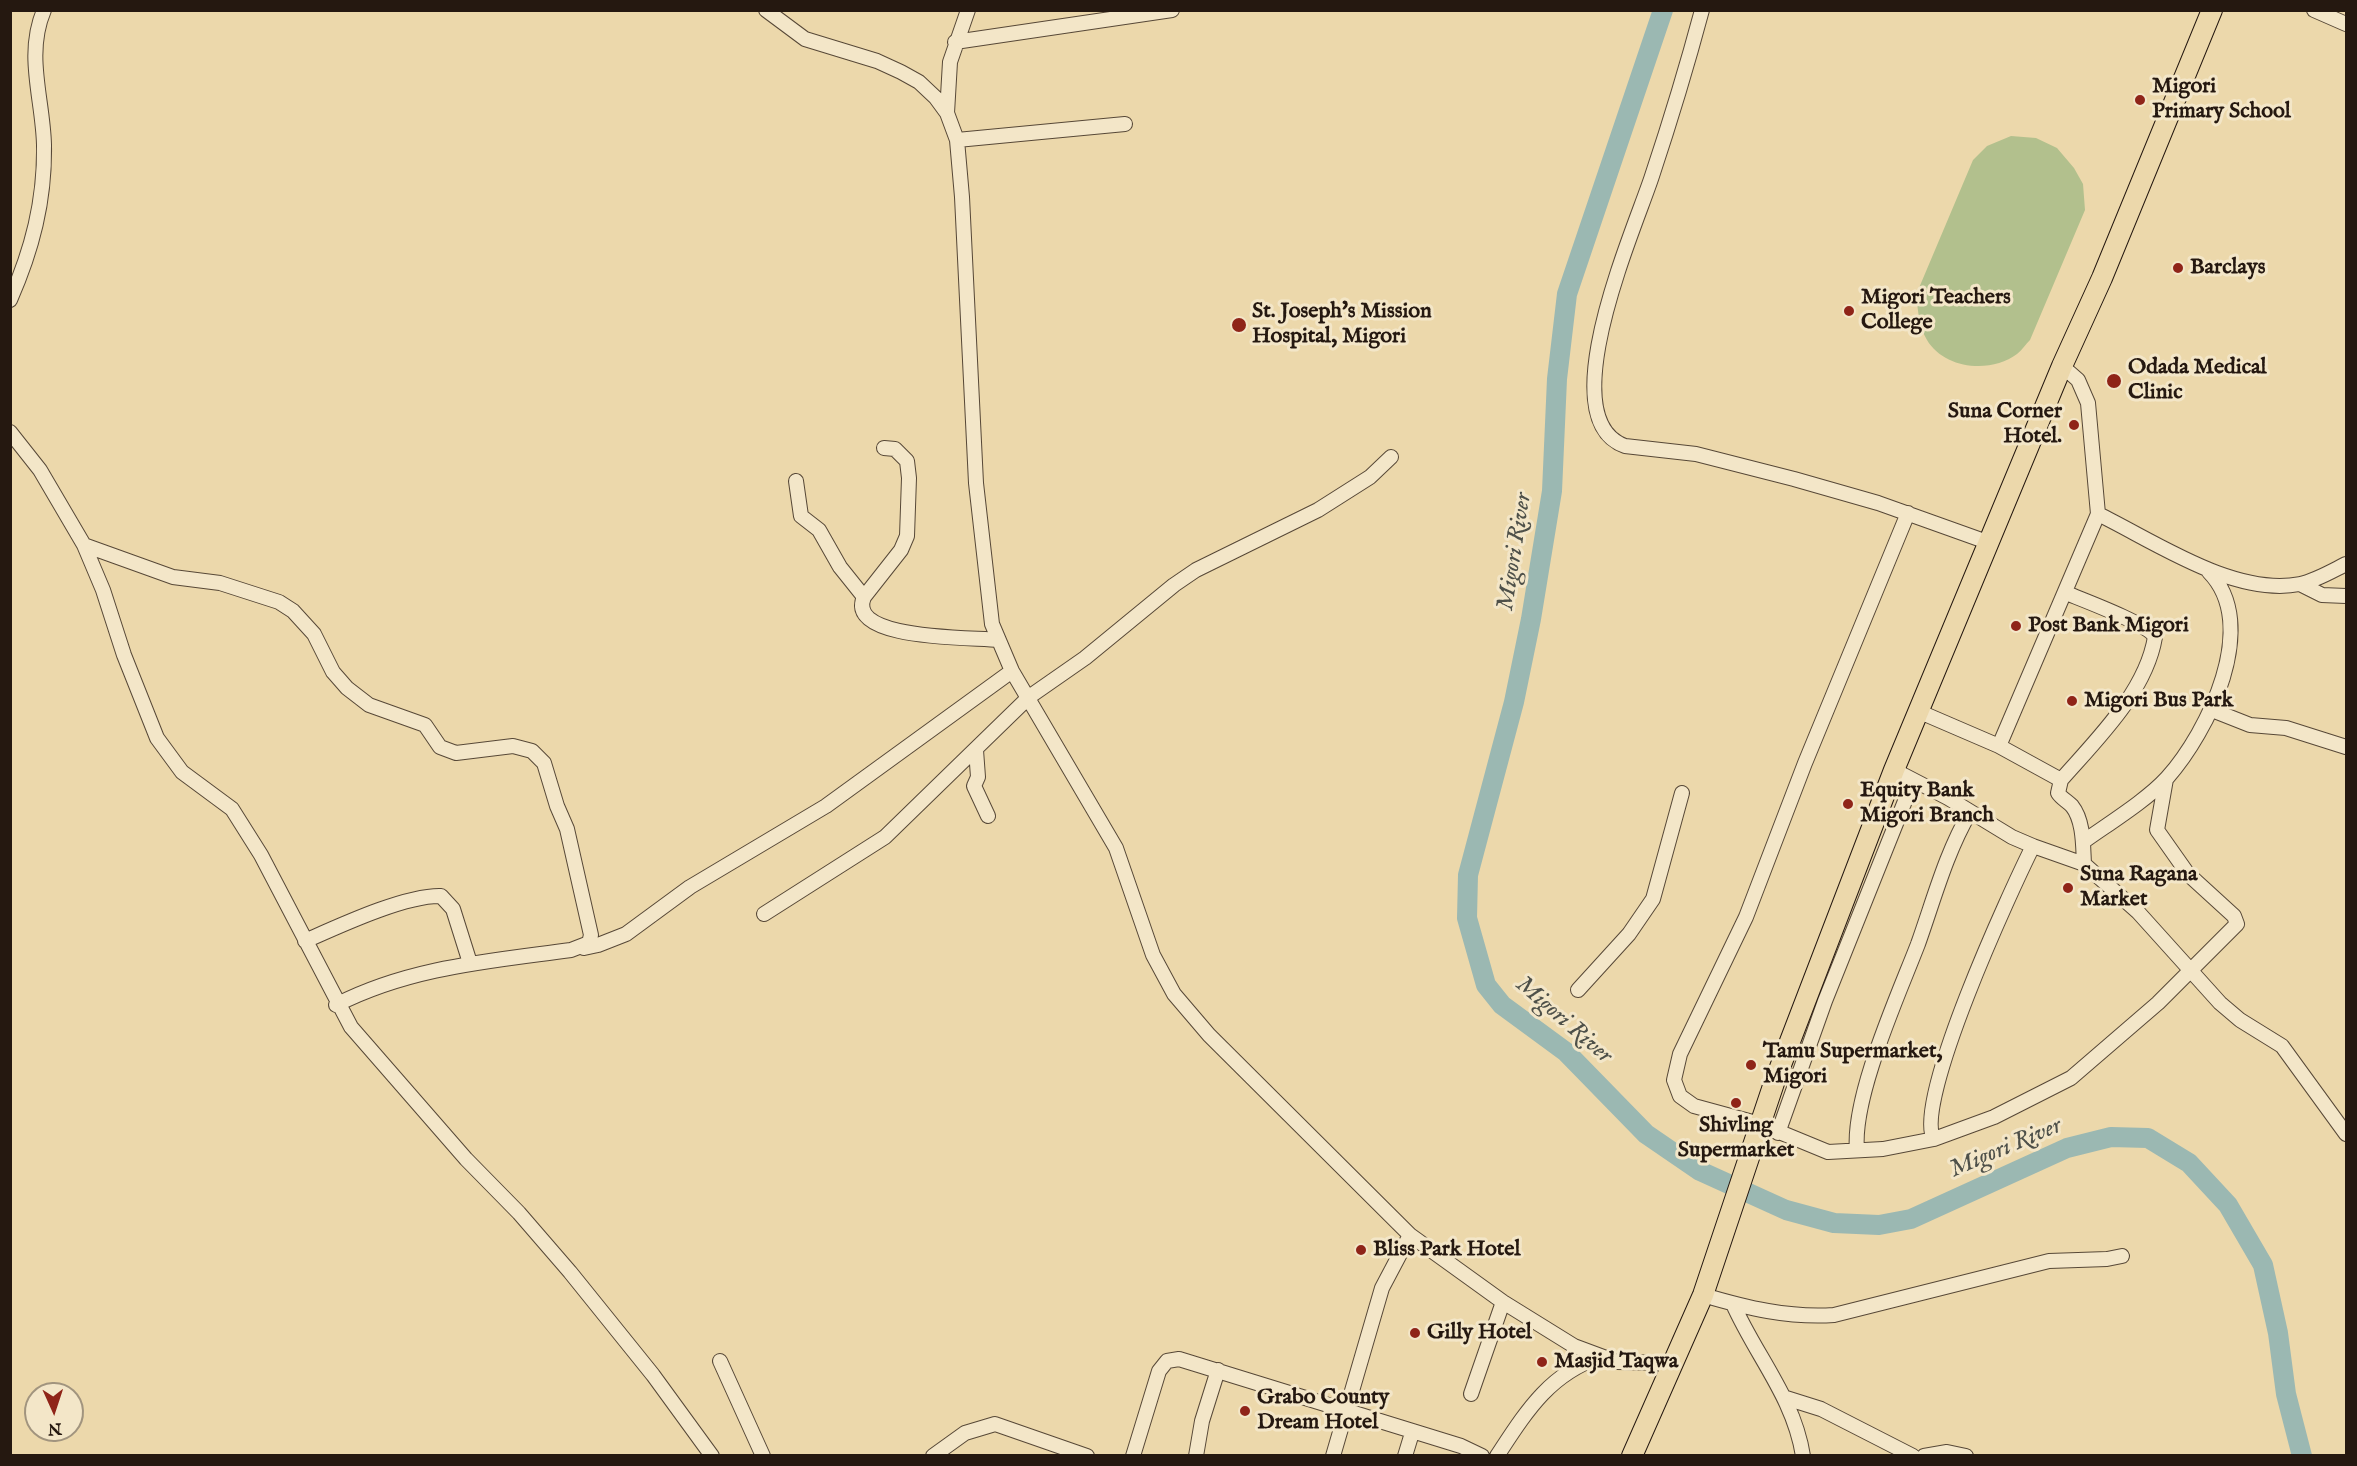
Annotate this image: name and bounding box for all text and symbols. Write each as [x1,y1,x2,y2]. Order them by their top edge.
place label: Migori Primary School [2152,74,2291,125]
marker: Migori Primary School [2133,93,2147,107]
place label: Barclays [2190,255,2265,281]
marker: Barclays [2171,261,2185,275]
place label: Migori Teachers College [1861,285,2011,336]
place label: St. Joseph's Mission Hospital, Migori [1252,299,1432,350]
marker: Migori Teachers College [1842,304,1856,318]
marker: St. Joseph's Mission Hospital, Migori [1230,316,1248,334]
place label: Odada Medical Clinic [2128,355,2267,406]
marker: Odada Medical Clinic [2105,372,2123,390]
place label: Suna Corner Hotel. [1948,399,2062,451]
marker: Suna Corner Hotel. [2067,418,2081,432]
water label: Migori River [1492,491,1540,613]
place label: Post Bank Migori [2028,613,2189,639]
marker: Post Bank Migori [2009,619,2023,633]
place label: Migori Bus Park [2084,688,2233,714]
marker: Migori Bus Park [2065,694,2079,708]
place label: Equity Bank Migori Branch [1860,778,1994,830]
marker: Equity Bank Migori Branch [1841,797,1855,811]
place label: Suna Ragana Market [2080,862,2198,914]
marker: Suna Ragana Market [2061,881,2075,895]
water label: Migori River [1509,971,1617,1071]
place label: Tamu Supermarket, Migori [1763,1039,1942,1090]
marker: Tamu Supermarket, Migori [1744,1058,1758,1072]
marker: Shivling Supermarket [1729,1096,1743,1110]
place label: Shivling Supermarket [1678,1113,1794,1164]
water label: Migori River [1946,1113,2066,1185]
place label: Bliss Park Hotel [1373,1237,1520,1263]
marker: Bliss Park Hotel [1354,1243,1368,1257]
place label: Gilly Hotel [1427,1320,1532,1346]
marker: Gilly Hotel [1408,1326,1422,1340]
place label: Masjid Taqwa [1554,1349,1678,1375]
marker: Masjid Taqwa [1535,1355,1549,1369]
north arrow [24,1382,84,1442]
place label: Grabo County Dream Hotel [1257,1385,1389,1436]
marker: Grabo County Dream Hotel [1238,1404,1252,1418]
text: N [47,1418,62,1438]

